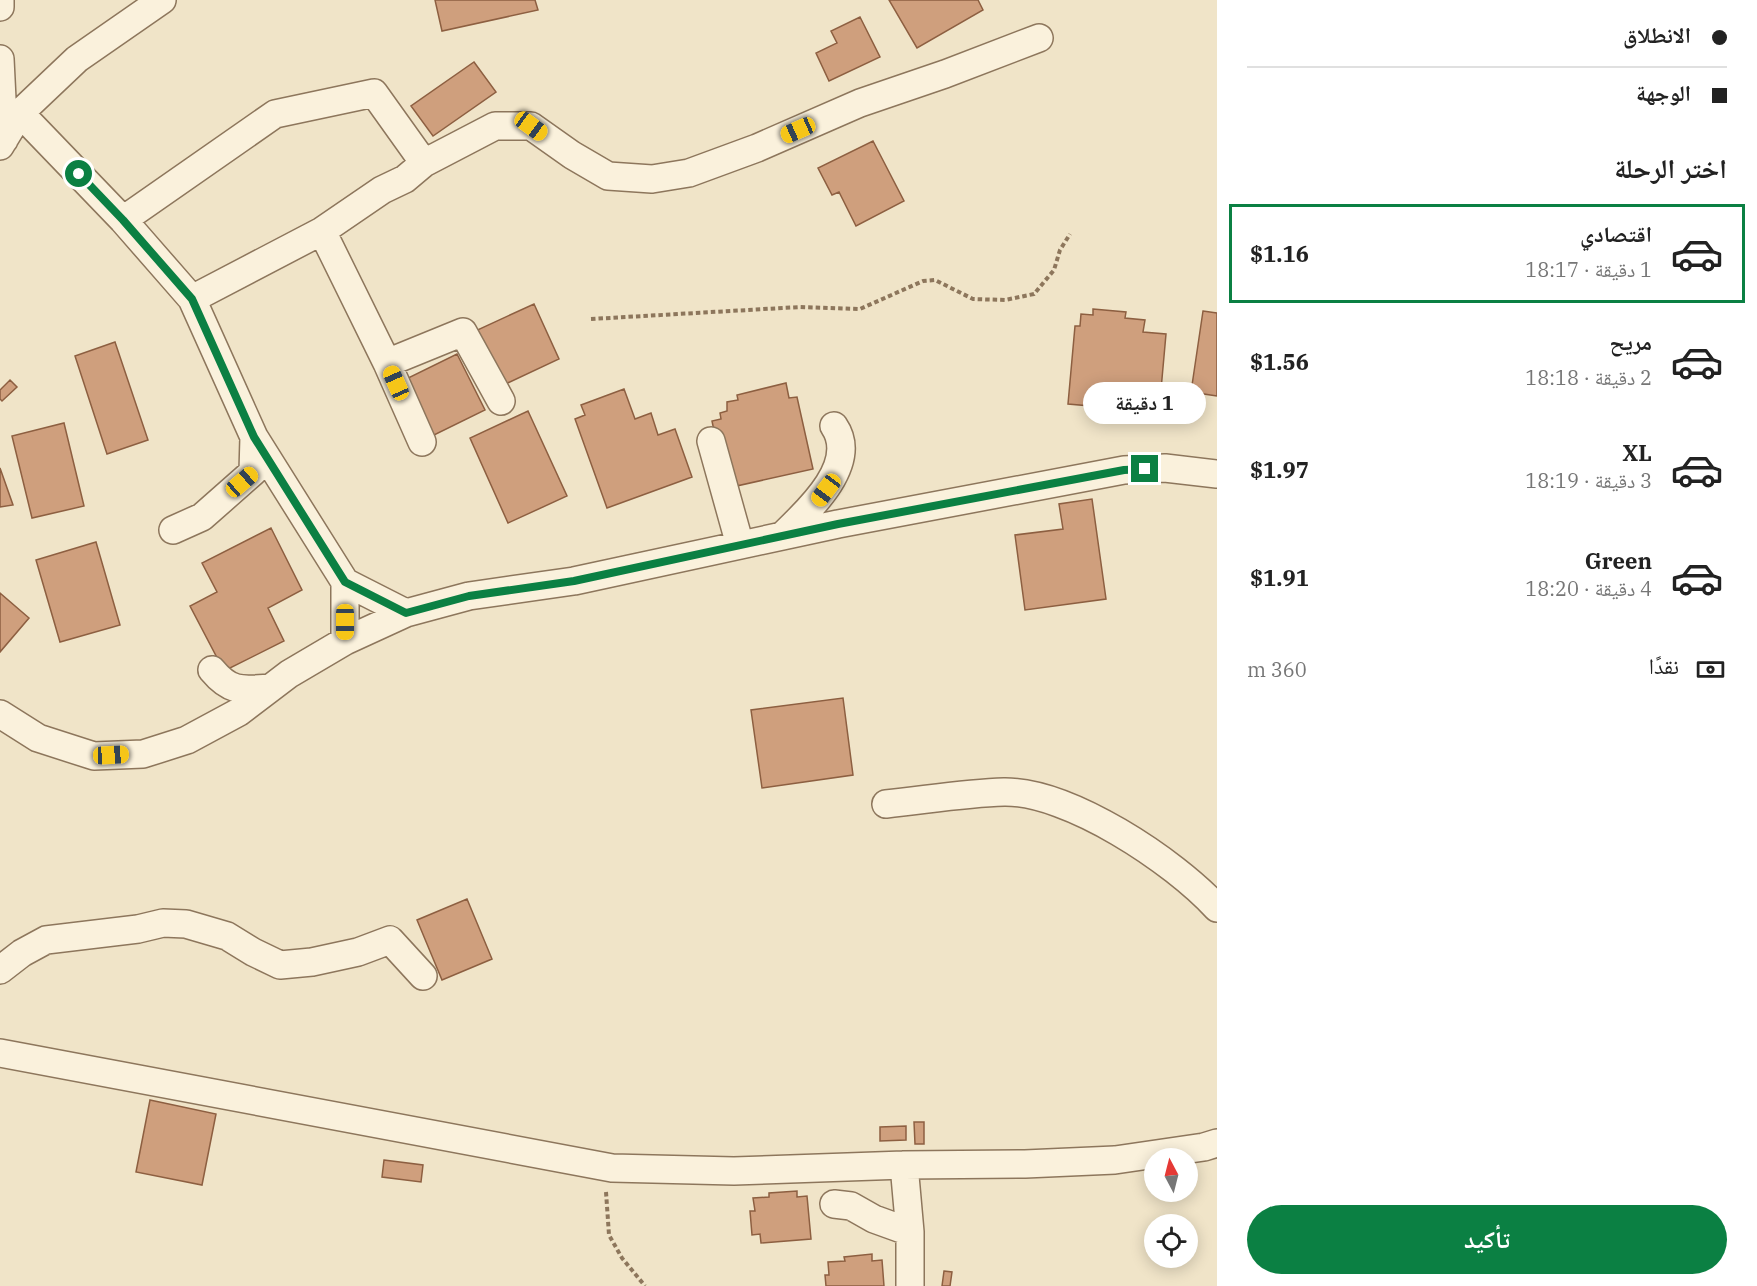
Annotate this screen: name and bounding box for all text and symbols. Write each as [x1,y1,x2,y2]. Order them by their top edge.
text: الانطلاق [1623,20,1691,49]
text: الوجهة [1636,78,1691,107]
car [511,108,551,144]
car [778,114,818,146]
text: اختر الرحلة [1614,150,1727,185]
route start [65,160,92,187]
text: اقتصادي [1580,219,1652,248]
icon: car [1670,227,1724,281]
text: $1.16 [1250,239,1309,268]
text: 1 دقيقة · 18:17 [1525,256,1652,283]
text: مريح [1609,327,1652,356]
icon: car [1670,335,1724,389]
text: $1.56 [1250,347,1309,376]
car [380,363,412,403]
text: 2 دقيقة · 18:18 [1525,364,1652,391]
callout: 1 دقيقة [1084,382,1206,424]
text: 1 دقيقة [1115,389,1174,416]
text: XL [1622,438,1652,467]
icon: car [1670,443,1724,497]
route end [1131,455,1158,482]
text: $1.97 [1250,455,1309,484]
car [223,463,261,501]
text: 3 دقيقة · 18:19 [1525,467,1652,494]
car [808,470,844,510]
text: Green [1585,546,1652,575]
icon: car [1670,551,1724,605]
text: $1.91 [1250,563,1309,592]
text: 4 دقيقة · 18:20 [1525,575,1652,602]
car [336,604,354,640]
text: نقدًا [1649,651,1679,680]
icon: cash [1694,653,1727,686]
text: 360 m [1247,656,1307,683]
car [93,745,129,765]
north arrow [1144,1148,1198,1202]
map controls [1144,1148,1198,1268]
button: تأكيد [1247,1205,1727,1274]
button: locate [1144,1214,1198,1268]

